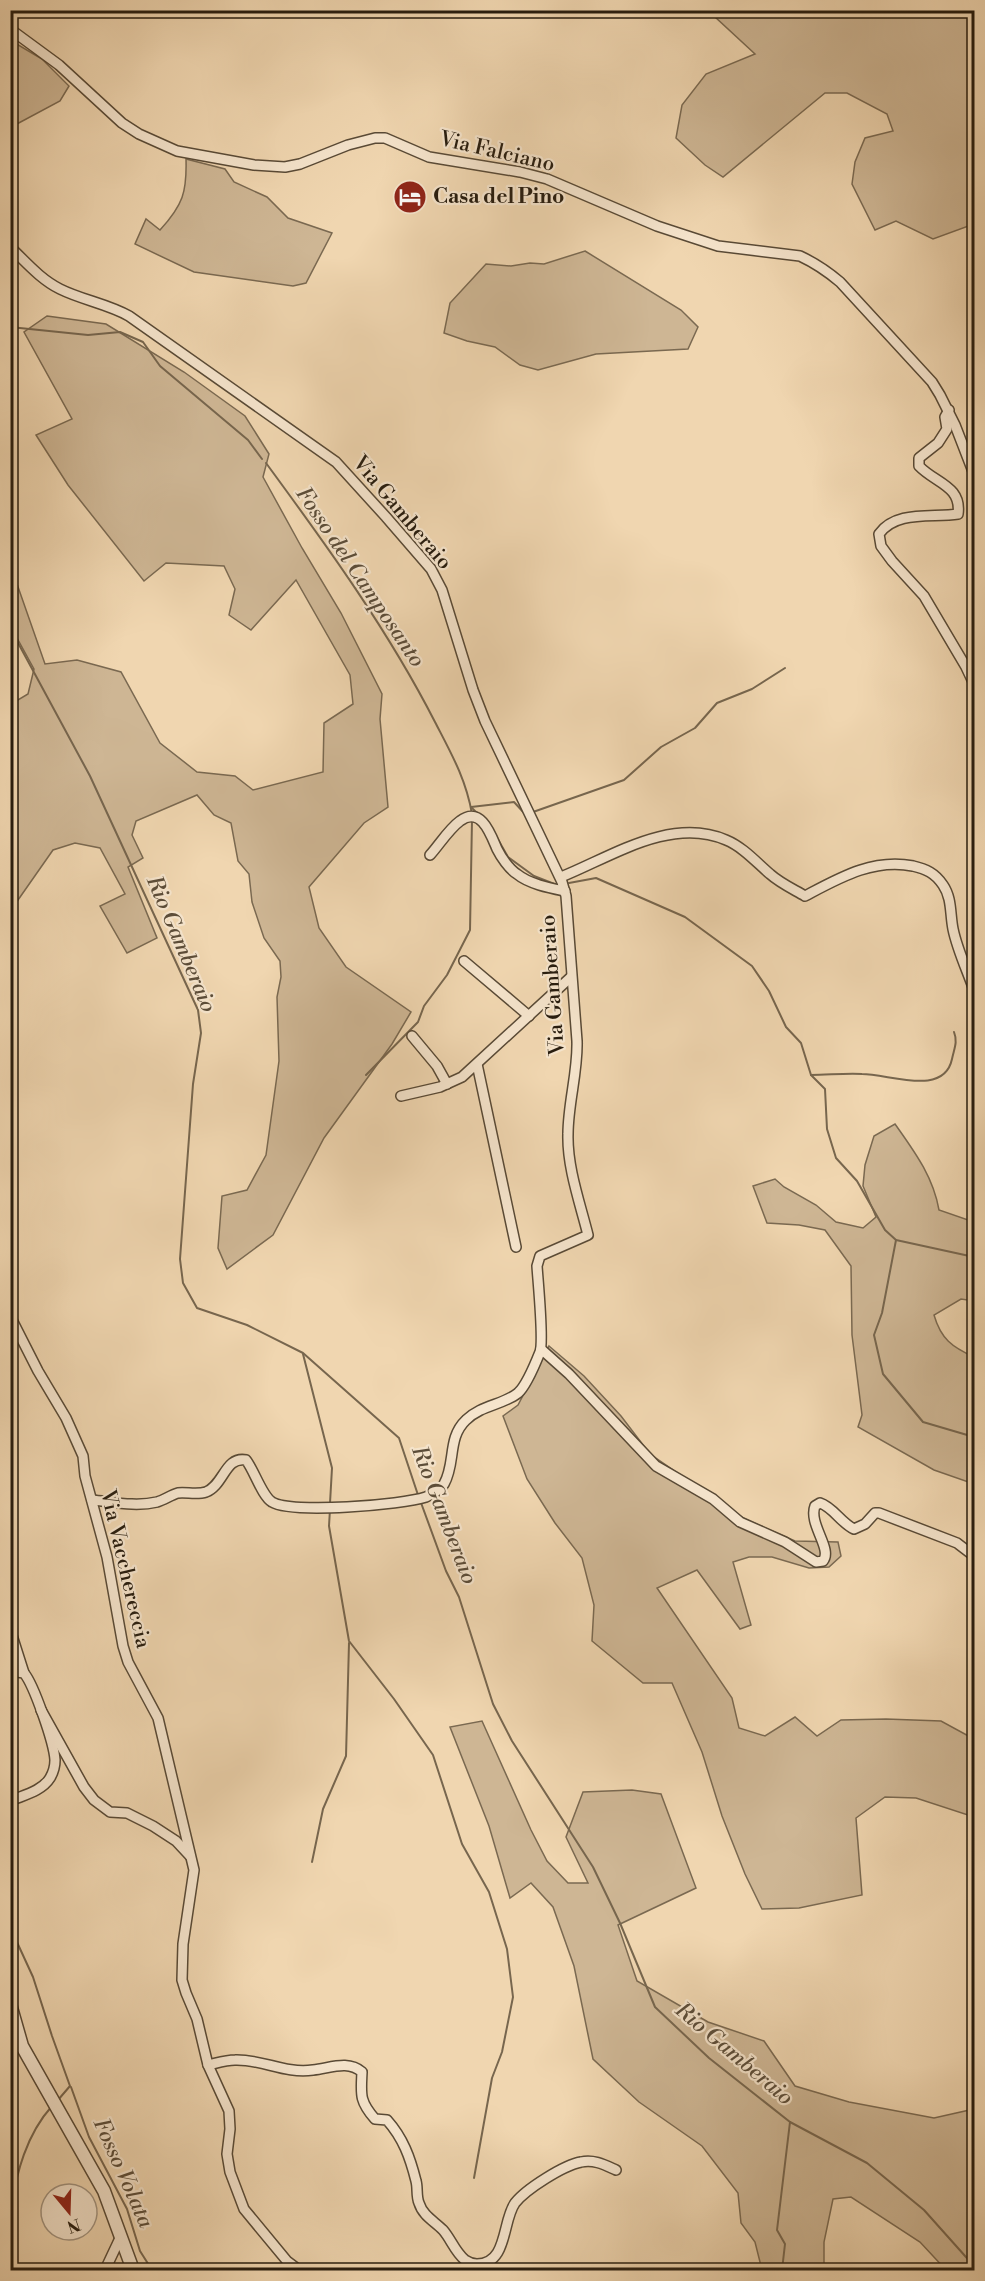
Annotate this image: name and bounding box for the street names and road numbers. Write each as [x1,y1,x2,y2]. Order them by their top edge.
street label: Via Falciano [436,126,557,178]
street label: Via Gamberaio [346,450,457,575]
street label: Via Gamberaio [535,914,571,1057]
street label: Via Vacchereccia [94,1486,156,1651]

